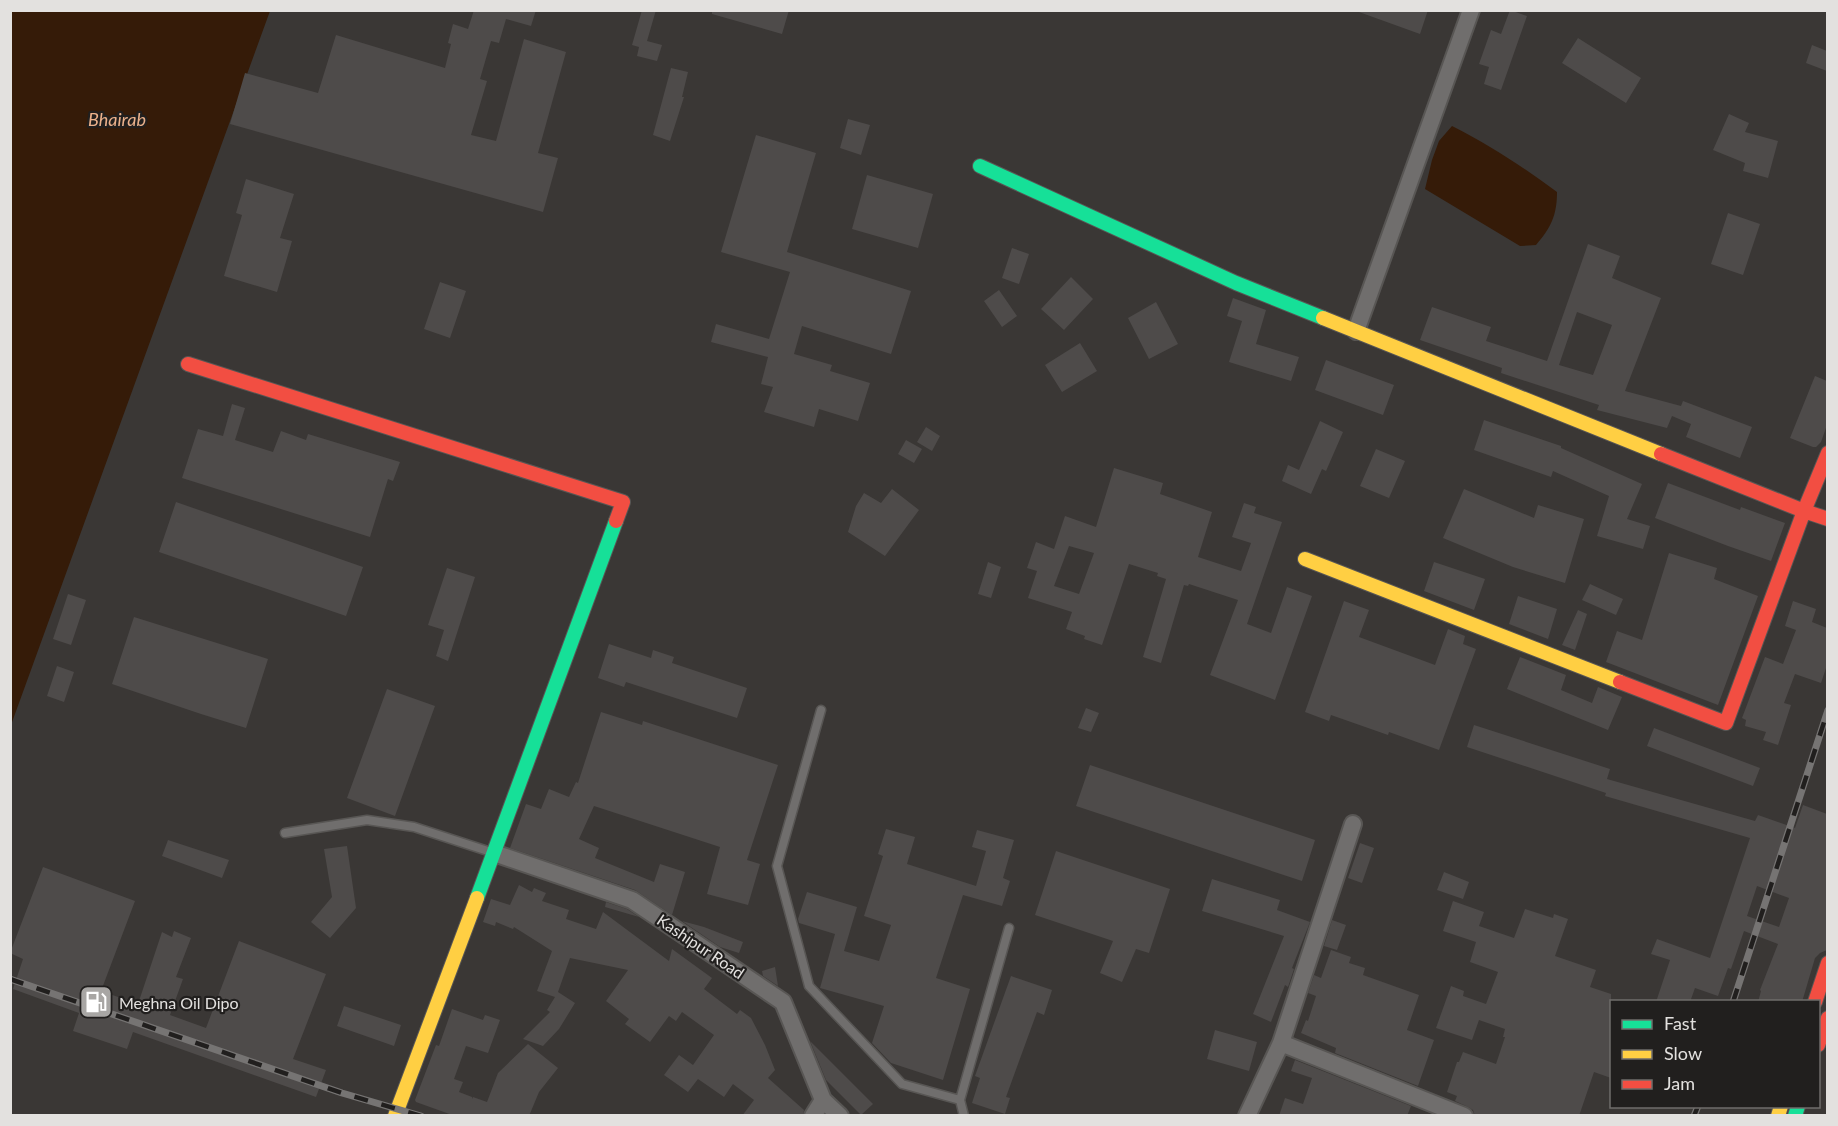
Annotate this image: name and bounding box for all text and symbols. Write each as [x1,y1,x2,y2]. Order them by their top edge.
water label: Bhairab [88,108,146,130]
street label: Kashipur Road [654,910,748,982]
fuel station icon: Meghna Oil Dipo [78,984,114,1020]
place label: Meghna Oil Dipo [119,993,239,1012]
legend [1610,1000,1820,1108]
text: Fast [1664,1012,1697,1034]
text: Slow [1664,1042,1702,1064]
text: Jam [1664,1072,1695,1094]

